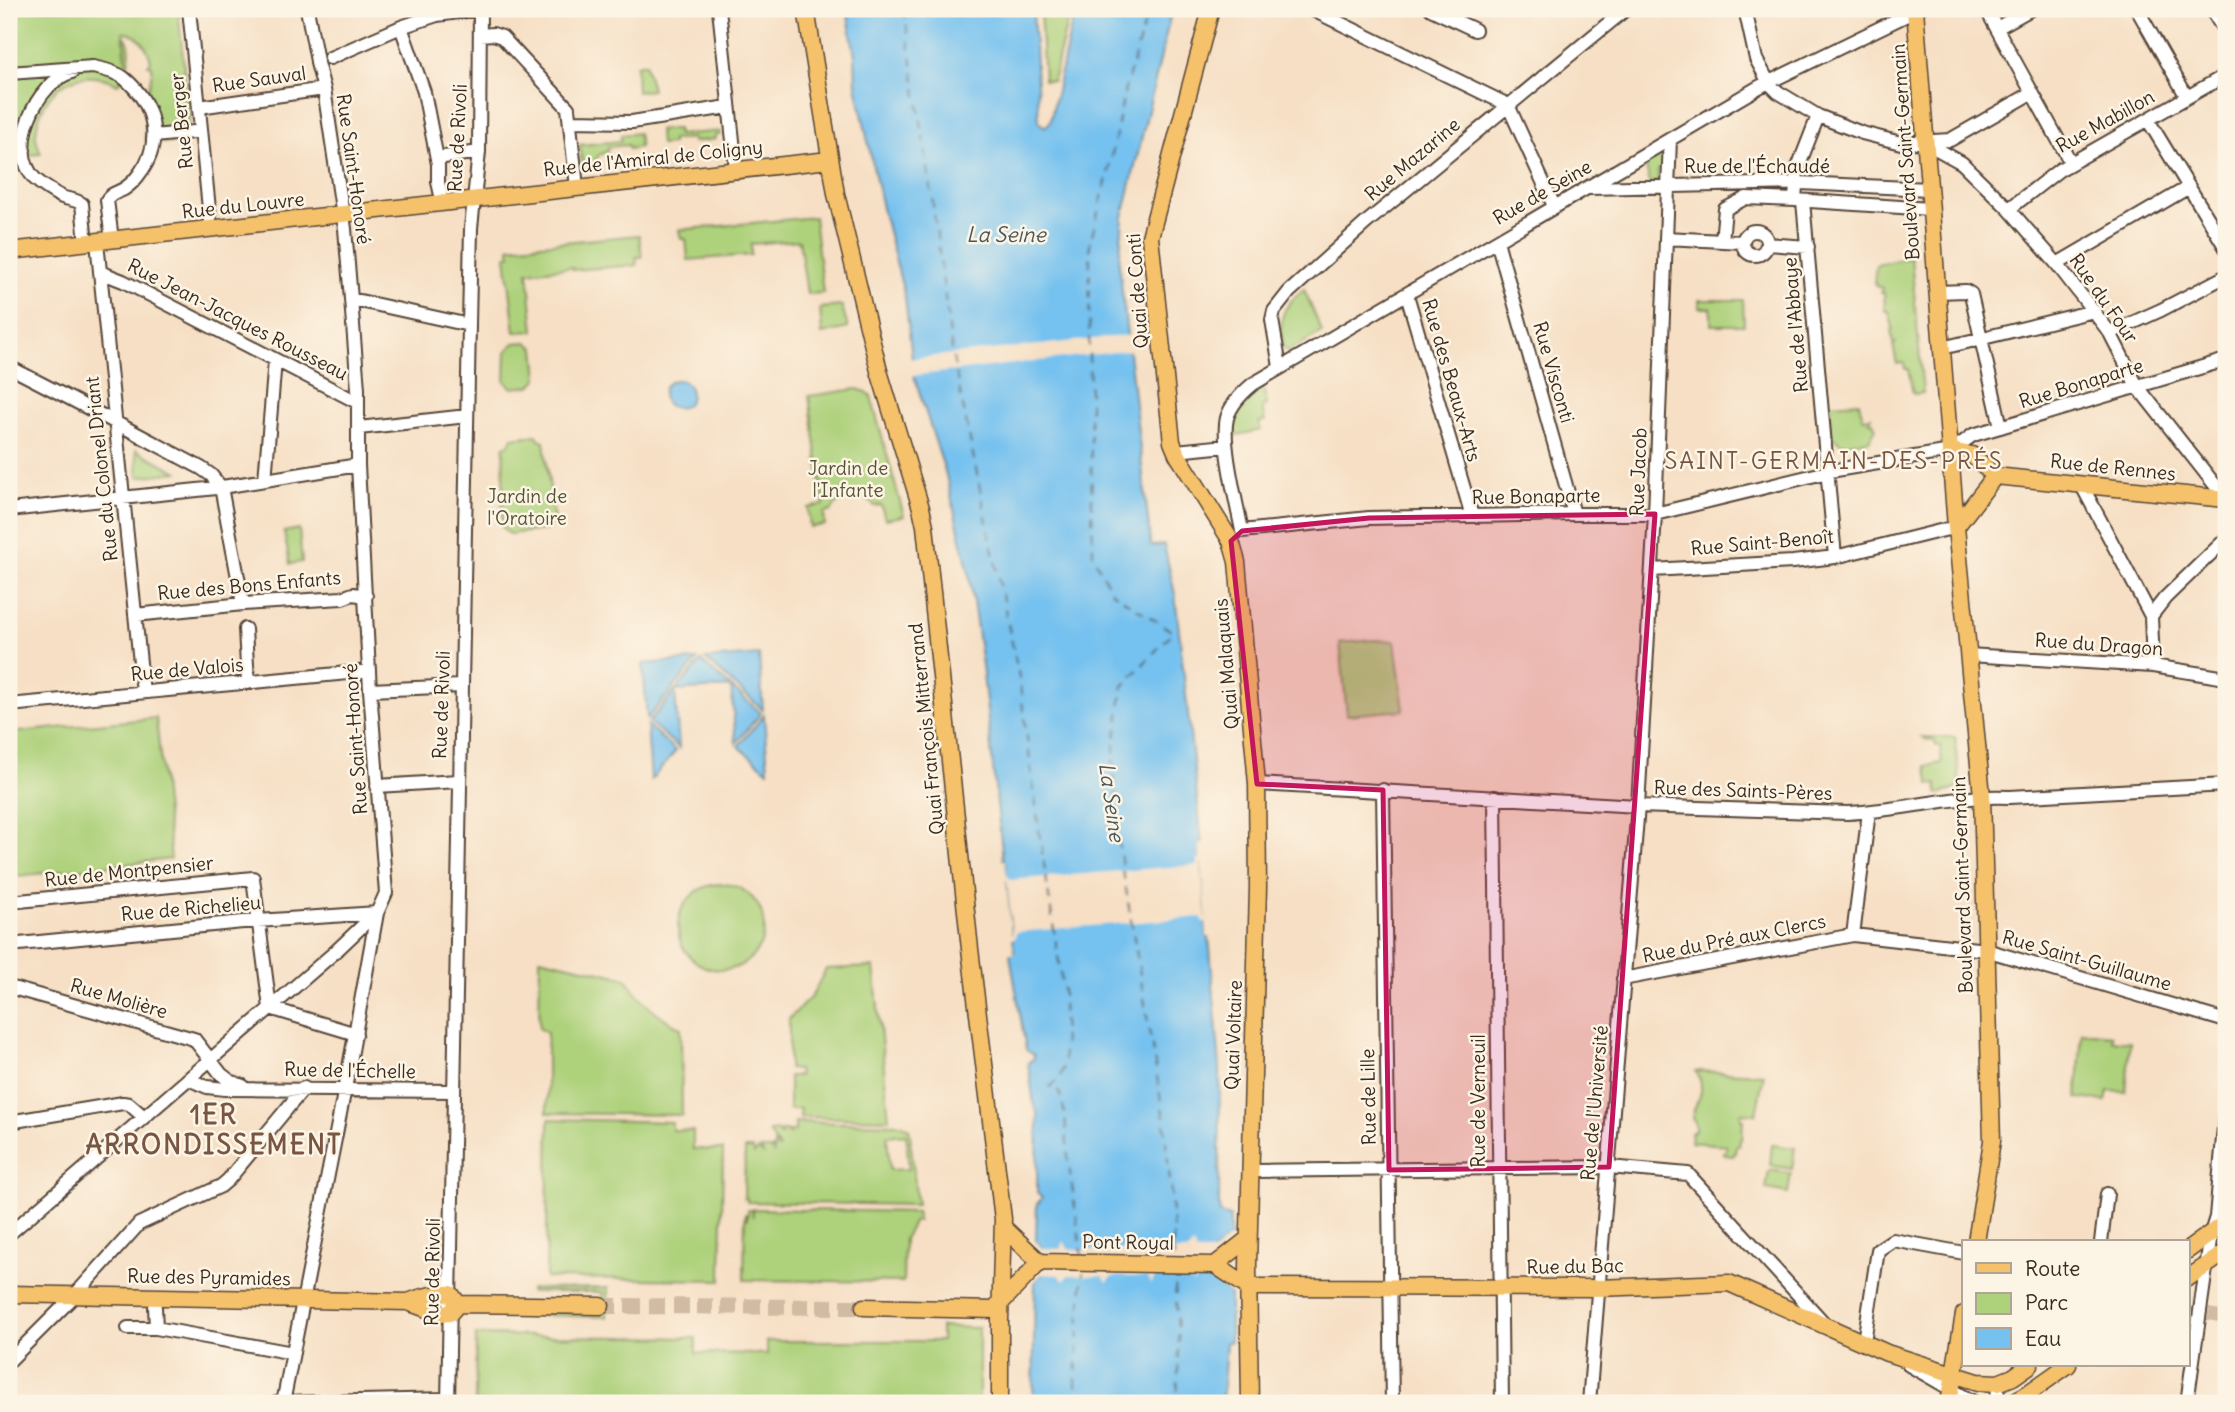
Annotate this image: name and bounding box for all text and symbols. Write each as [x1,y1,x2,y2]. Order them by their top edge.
street label: Boulevard Saint-Germain [1885,43,1925,261]
street label: Rue Sauval [211,61,307,97]
street label: Rue Berger [164,71,198,170]
street label: Rue de Rivoli [442,83,472,193]
street label: Rue Mabillon [2052,84,2158,158]
street label: Rue Saint-Honoré [332,92,376,246]
street label: Rue Mazarine [1360,112,1464,206]
street label: Rue de l'Amiral de Coligny [542,135,764,181]
street label: Rue de Seine [1488,154,1596,230]
street label: Rue de l'Échaudé [1684,154,1830,178]
street label: Rue du Louvre [181,187,305,223]
water label: La Seine [966,221,1047,248]
street label: Quai de Conti [1121,233,1153,349]
street label: Rue du Four [2064,249,2144,348]
street label: Rue Jean-Jacques Rousseau [124,253,352,385]
street label: Rue de l'Abbaye [1777,256,1813,394]
street label: Rue des Beaux-Arts [1417,296,1487,464]
street label: Rue Visconti [1528,319,1580,425]
street label: Rue Bonaparte [2016,353,2146,413]
street label: Rue du Colonel Driant [79,375,123,563]
street label: Rue Jacob [1624,427,1652,517]
district label: SAINT-GERMAIN-DES-PRÉS [1664,446,2004,475]
street label: Rue de Rennes [2049,448,2177,486]
park label: Jardin de l'Infante [808,456,888,502]
street label: Rue Bonaparte [1472,483,1600,509]
park label: Jardin de l'Oratoire [487,484,567,530]
street label: Rue Saint-Benoît [1690,524,1834,560]
street label: Rue des Bons Enfants [156,565,342,605]
street label: Quai Malaquais [1208,598,1244,730]
street label: Quai François Mitterrand [903,622,949,836]
street label: Rue du Dragon [2034,628,2164,660]
street label: Rue de Rivoli [427,650,455,760]
street label: Rue de Valois [129,652,245,686]
street label: Rue Saint-Honoré [338,662,372,816]
water label: La Seine [1093,761,1131,845]
street label: Rue des Saints-Pères [1653,775,1833,805]
street label: Boulevard Saint-Germain [1946,776,1978,994]
street label: Rue de Montpensier [43,850,215,892]
street label: Rue de Richelieu [120,890,262,926]
street label: Rue du Pré aux Clercs [1640,908,1828,968]
street label: Rue Saint-Guillaume [2000,924,2174,996]
street label: Rue Molière [68,973,170,1023]
street label: Quai Voltaire [1219,980,1247,1090]
street label: Rue de l'Université [1575,1024,1613,1182]
street label: Rue de Verneuil [1466,1034,1490,1168]
street label: Rue de Lille [1355,1048,1381,1146]
street label: Rue de l'Échelle [284,1057,416,1083]
district label: 1ER ARRONDISSEMENT [85,1098,343,1161]
street label: Rue de Rivoli [419,1218,445,1326]
street label: Pont Royal [1082,1229,1174,1255]
legend [1962,1240,2190,1366]
street label: Rue du Bac [1526,1253,1624,1279]
text: Route [2025,1255,2080,1282]
street label: Rue des Pyramides [127,1264,291,1290]
text: Parc [2025,1289,2068,1316]
text: Eau [2025,1325,2061,1352]

